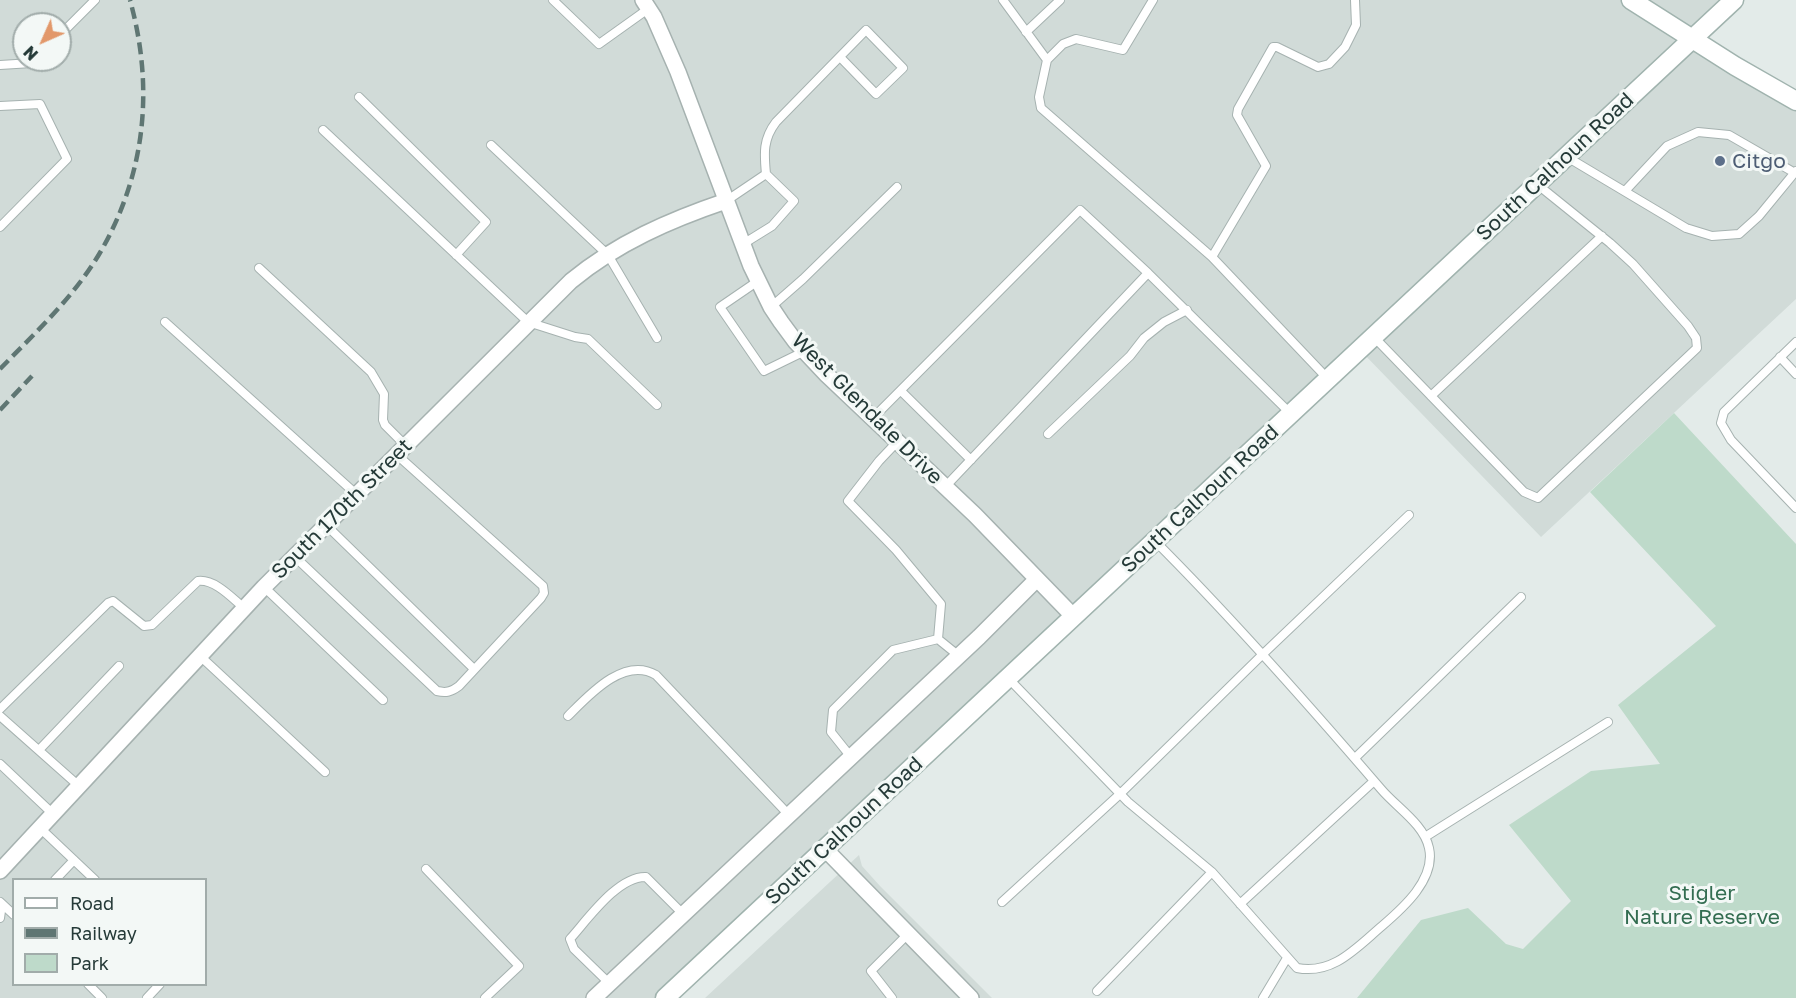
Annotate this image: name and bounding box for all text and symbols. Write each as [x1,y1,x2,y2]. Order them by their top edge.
north arrow [12,12,72,72]
text: N [19,42,42,65]
street label: South Calhoun Road [1471,88,1639,246]
place label: Citgo [1732,148,1786,174]
marker: Citgo [1713,154,1727,168]
street label: West Glendale Drive [786,328,948,490]
street label: South Calhoun Road [1116,420,1284,578]
street label: South 170th Street [266,433,418,585]
street label: South Calhoun Road [760,752,928,910]
legend [12,878,207,986]
park label: Stigler Nature Reserve [1624,880,1780,930]
text: Road [70,892,114,914]
text: Railway [70,922,137,944]
text: Park [70,952,109,974]

